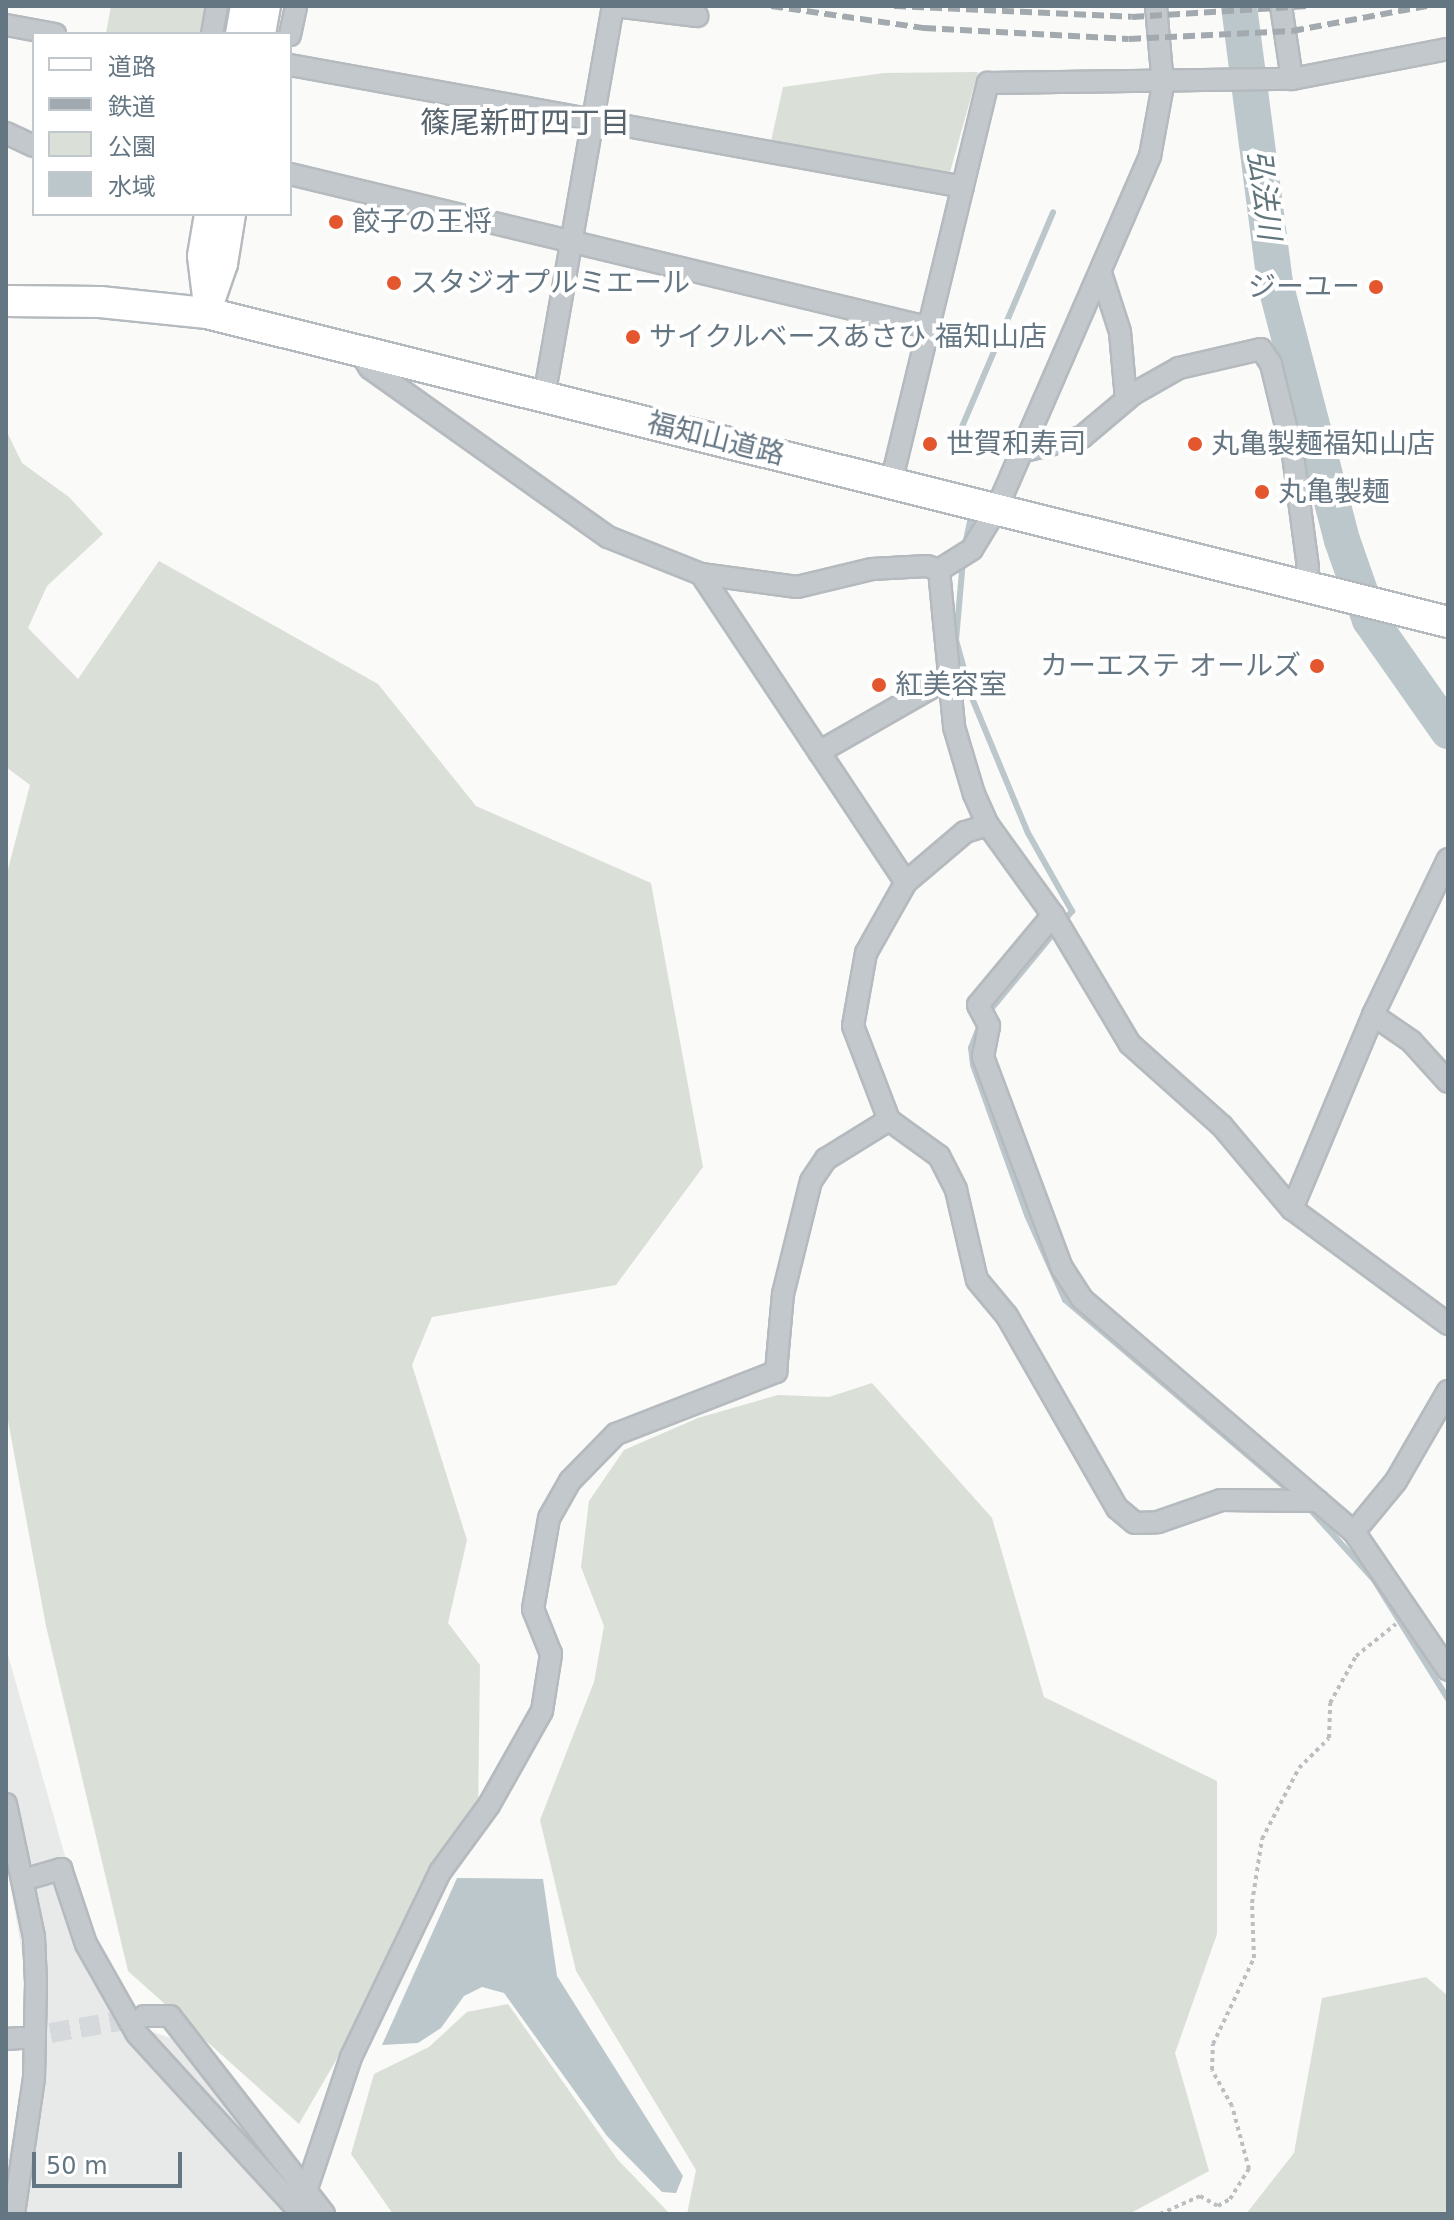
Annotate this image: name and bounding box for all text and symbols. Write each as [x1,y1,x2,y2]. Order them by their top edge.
legend [32,32,292,216]
text: 道路 [108,53,156,81]
text: 鉄道 [108,93,156,121]
district label: 篠尾新町四丁目 [420,105,630,141]
text: 公園 [108,133,156,161]
water label: 弘法川 [1241,148,1287,242]
text: 水域 [108,173,156,201]
place label: 餃子の王将 [352,205,492,239]
marker: 餃子の王将 [327,213,345,231]
place label: スタジオプルミエール [410,266,690,300]
place label: ジーユー [1248,270,1360,304]
marker: スタジオプルミエール [385,274,403,292]
marker: ジーユー [1367,278,1385,296]
place label: サイクルベースあさひ 福知山店 [649,320,1050,354]
marker: サイクルベースあさひ 福知山店 [624,328,642,346]
street label: 福知山道路 [644,406,788,472]
place label: 世賀和寿司 [946,427,1086,461]
place label: 丸亀製麺福知山店 [1211,427,1435,461]
marker: 世賀和寿司 [921,435,939,453]
marker: 丸亀製麺福知山店 [1186,435,1204,453]
place label: 丸亀製麺 [1278,475,1390,509]
marker: 丸亀製麺 [1253,483,1271,501]
place label: カーエステ オールズ [1040,649,1301,683]
marker: カーエステ オールズ [1308,657,1326,675]
place label: 紅美容室 [895,668,1007,702]
marker: 紅美容室 [870,676,888,694]
scale bar [36,2136,186,2186]
text: 50 m [46,2152,108,2180]

